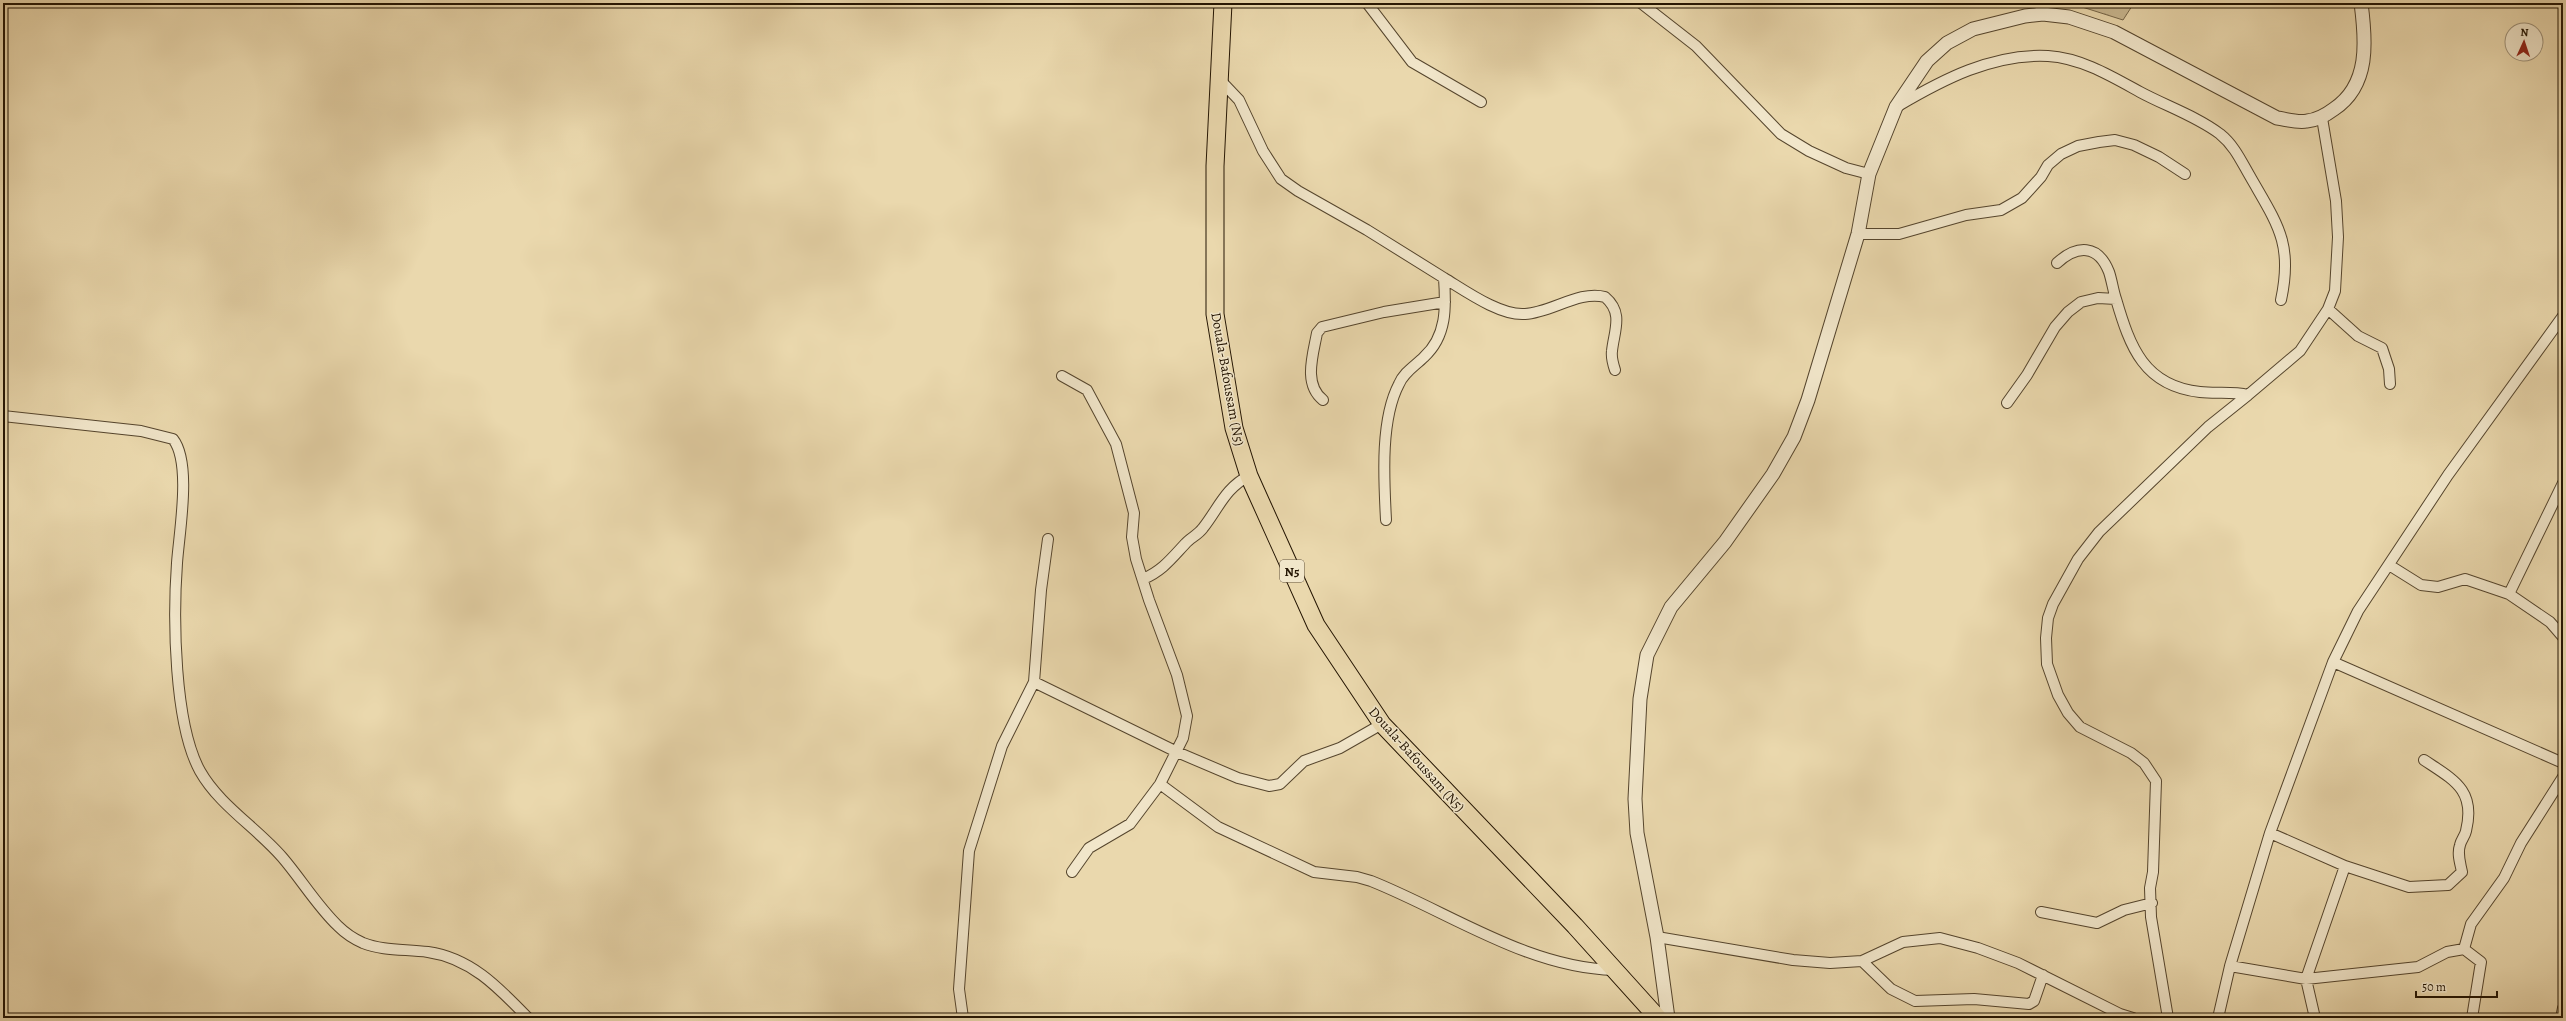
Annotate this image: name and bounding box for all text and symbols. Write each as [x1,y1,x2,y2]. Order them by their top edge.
north arrow [2504,22,2544,62]
text: N [2520,25,2529,40]
street label: Douala-Bafoussam (N5) [1206,311,1249,448]
road number: N5 [1280,560,1304,582]
street label: Douala-Bafoussam (N5) [1364,703,1469,816]
scale bar [2416,973,2497,999]
text: 50 m [2422,979,2446,995]

